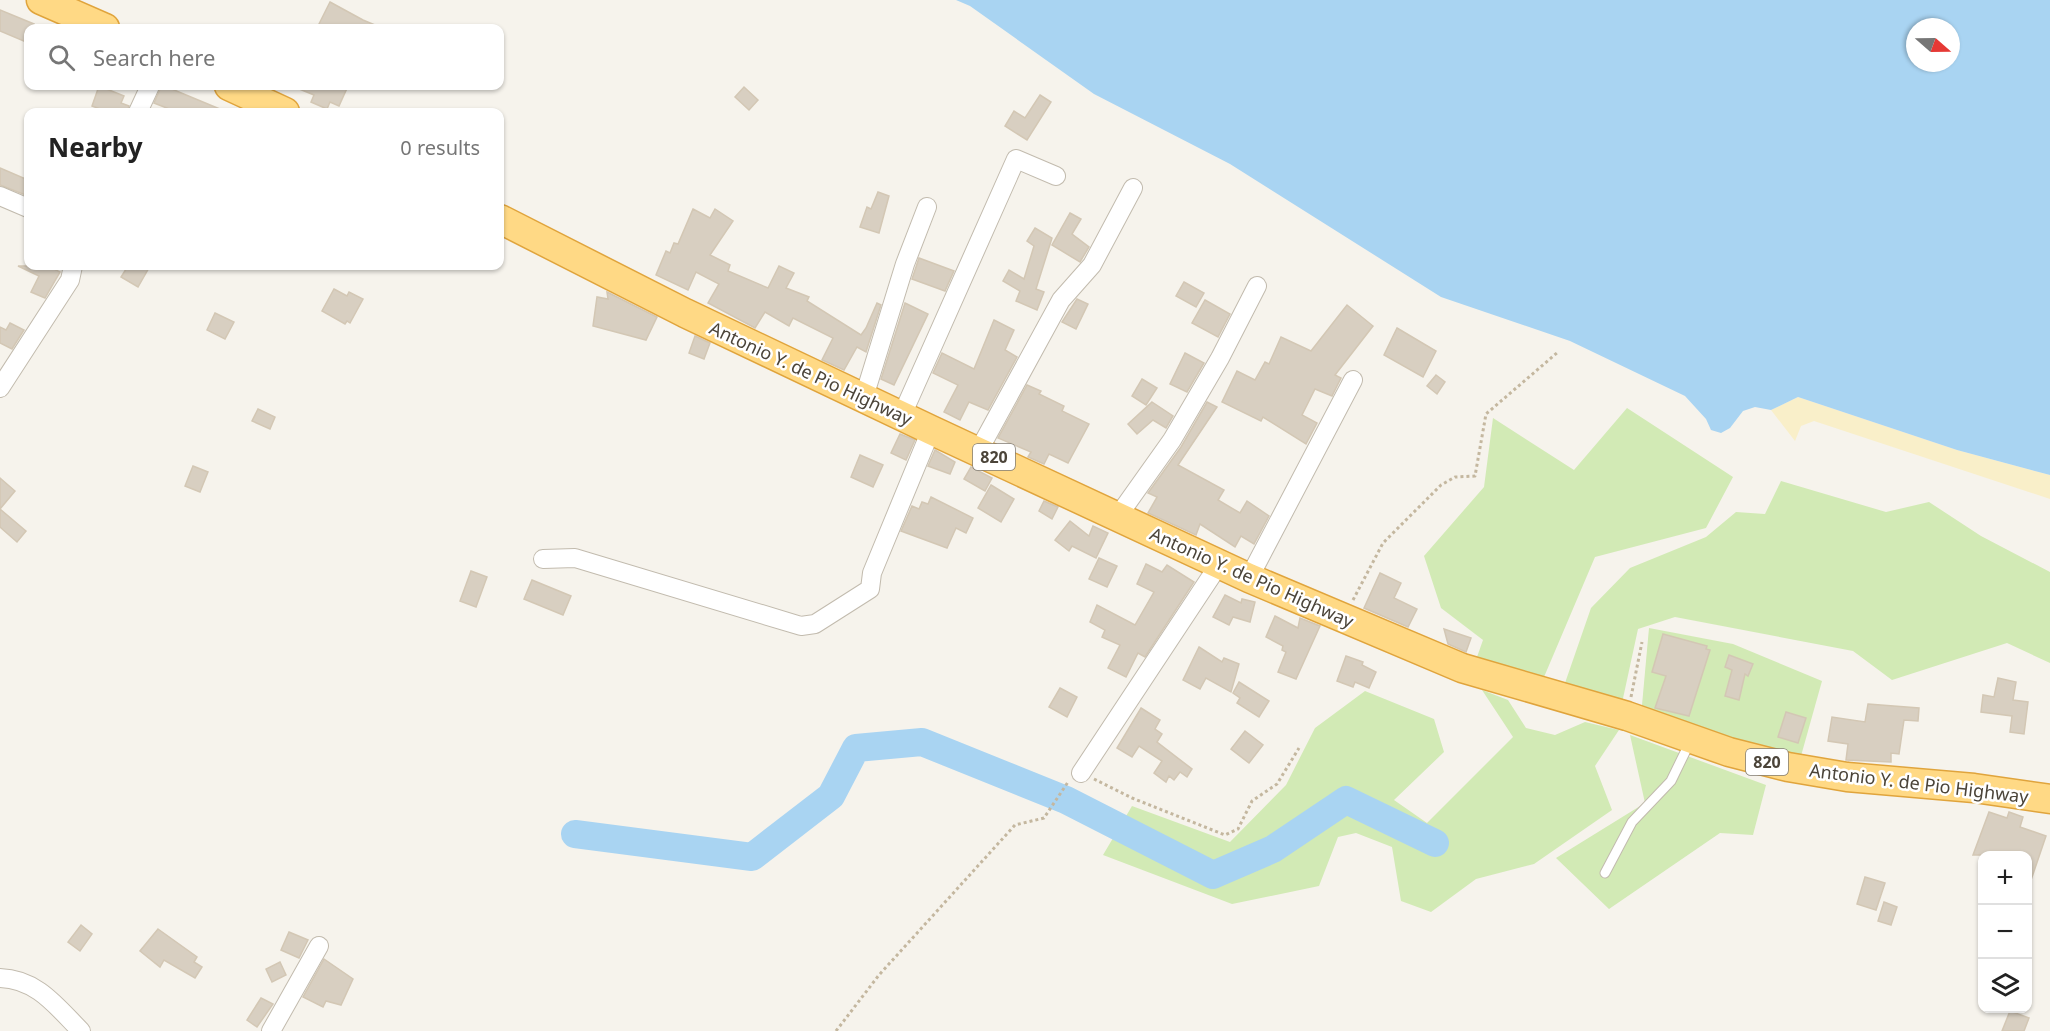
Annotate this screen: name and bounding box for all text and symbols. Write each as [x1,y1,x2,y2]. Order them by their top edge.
north arrow [1906,18,1960,72]
search box [24,24,504,90]
icon: search [45,41,78,74]
text: Search here [93,42,215,72]
text: Nearby [48,129,143,165]
text: 0 results [400,134,480,161]
street label: Antonio Y. de Pio Highway [706,316,917,431]
road number: 820 [973,444,1015,470]
street label: Antonio Y. de Pio Highway [1146,521,1358,633]
road number: 820 [1746,749,1788,775]
street label: Antonio Y. de Pio Highway [1808,758,2031,808]
map controls [1978,851,2032,1013]
button: + [1978,851,2032,905]
button: − [1978,905,2032,959]
button: layers [1978,959,2032,1013]

